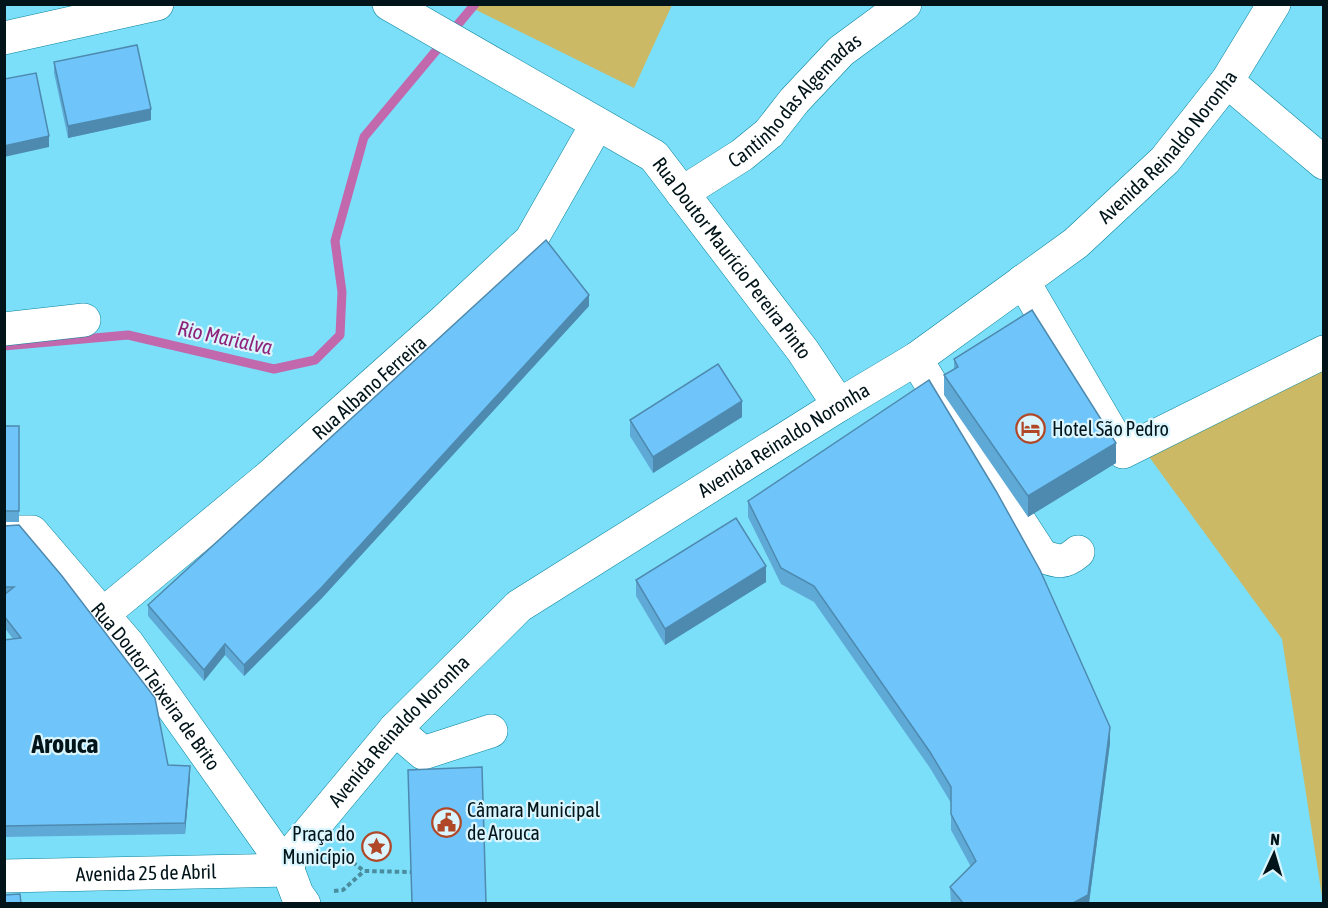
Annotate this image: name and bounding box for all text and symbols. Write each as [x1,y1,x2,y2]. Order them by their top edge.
street label: Cantinho das Algemadas [724,28,865,172]
street label: Avenida Reinaldo Noronha [1093,66,1242,228]
street label: Rua Doutor Maurício Pereira Pinto [648,153,817,363]
water label: Rio Marialva [176,315,275,359]
street label: Rua Albano Ferreira [307,331,431,444]
street label: Avenida Reinaldo Noronha [694,378,873,502]
hotel icon: Hotel São Pedro [1015,413,1047,445]
place label: Hotel São Pedro [1052,417,1169,440]
street label: Rua Doutor Teixeira de Brito [87,598,225,774]
street label: Avenida Reinaldo Noronha [323,650,474,811]
district label: Arouca [31,729,98,759]
place label: Câmara Municipal de Arouca [467,798,601,844]
public building icon: Câmara Municipal de Arouca [430,806,462,838]
place label: Praça do Município [282,822,355,868]
north arrow [1244,824,1304,884]
place icon: Praça do Município [360,830,392,862]
text: N [1270,830,1280,848]
street label: Avenida 25 de Abril [75,860,217,885]

